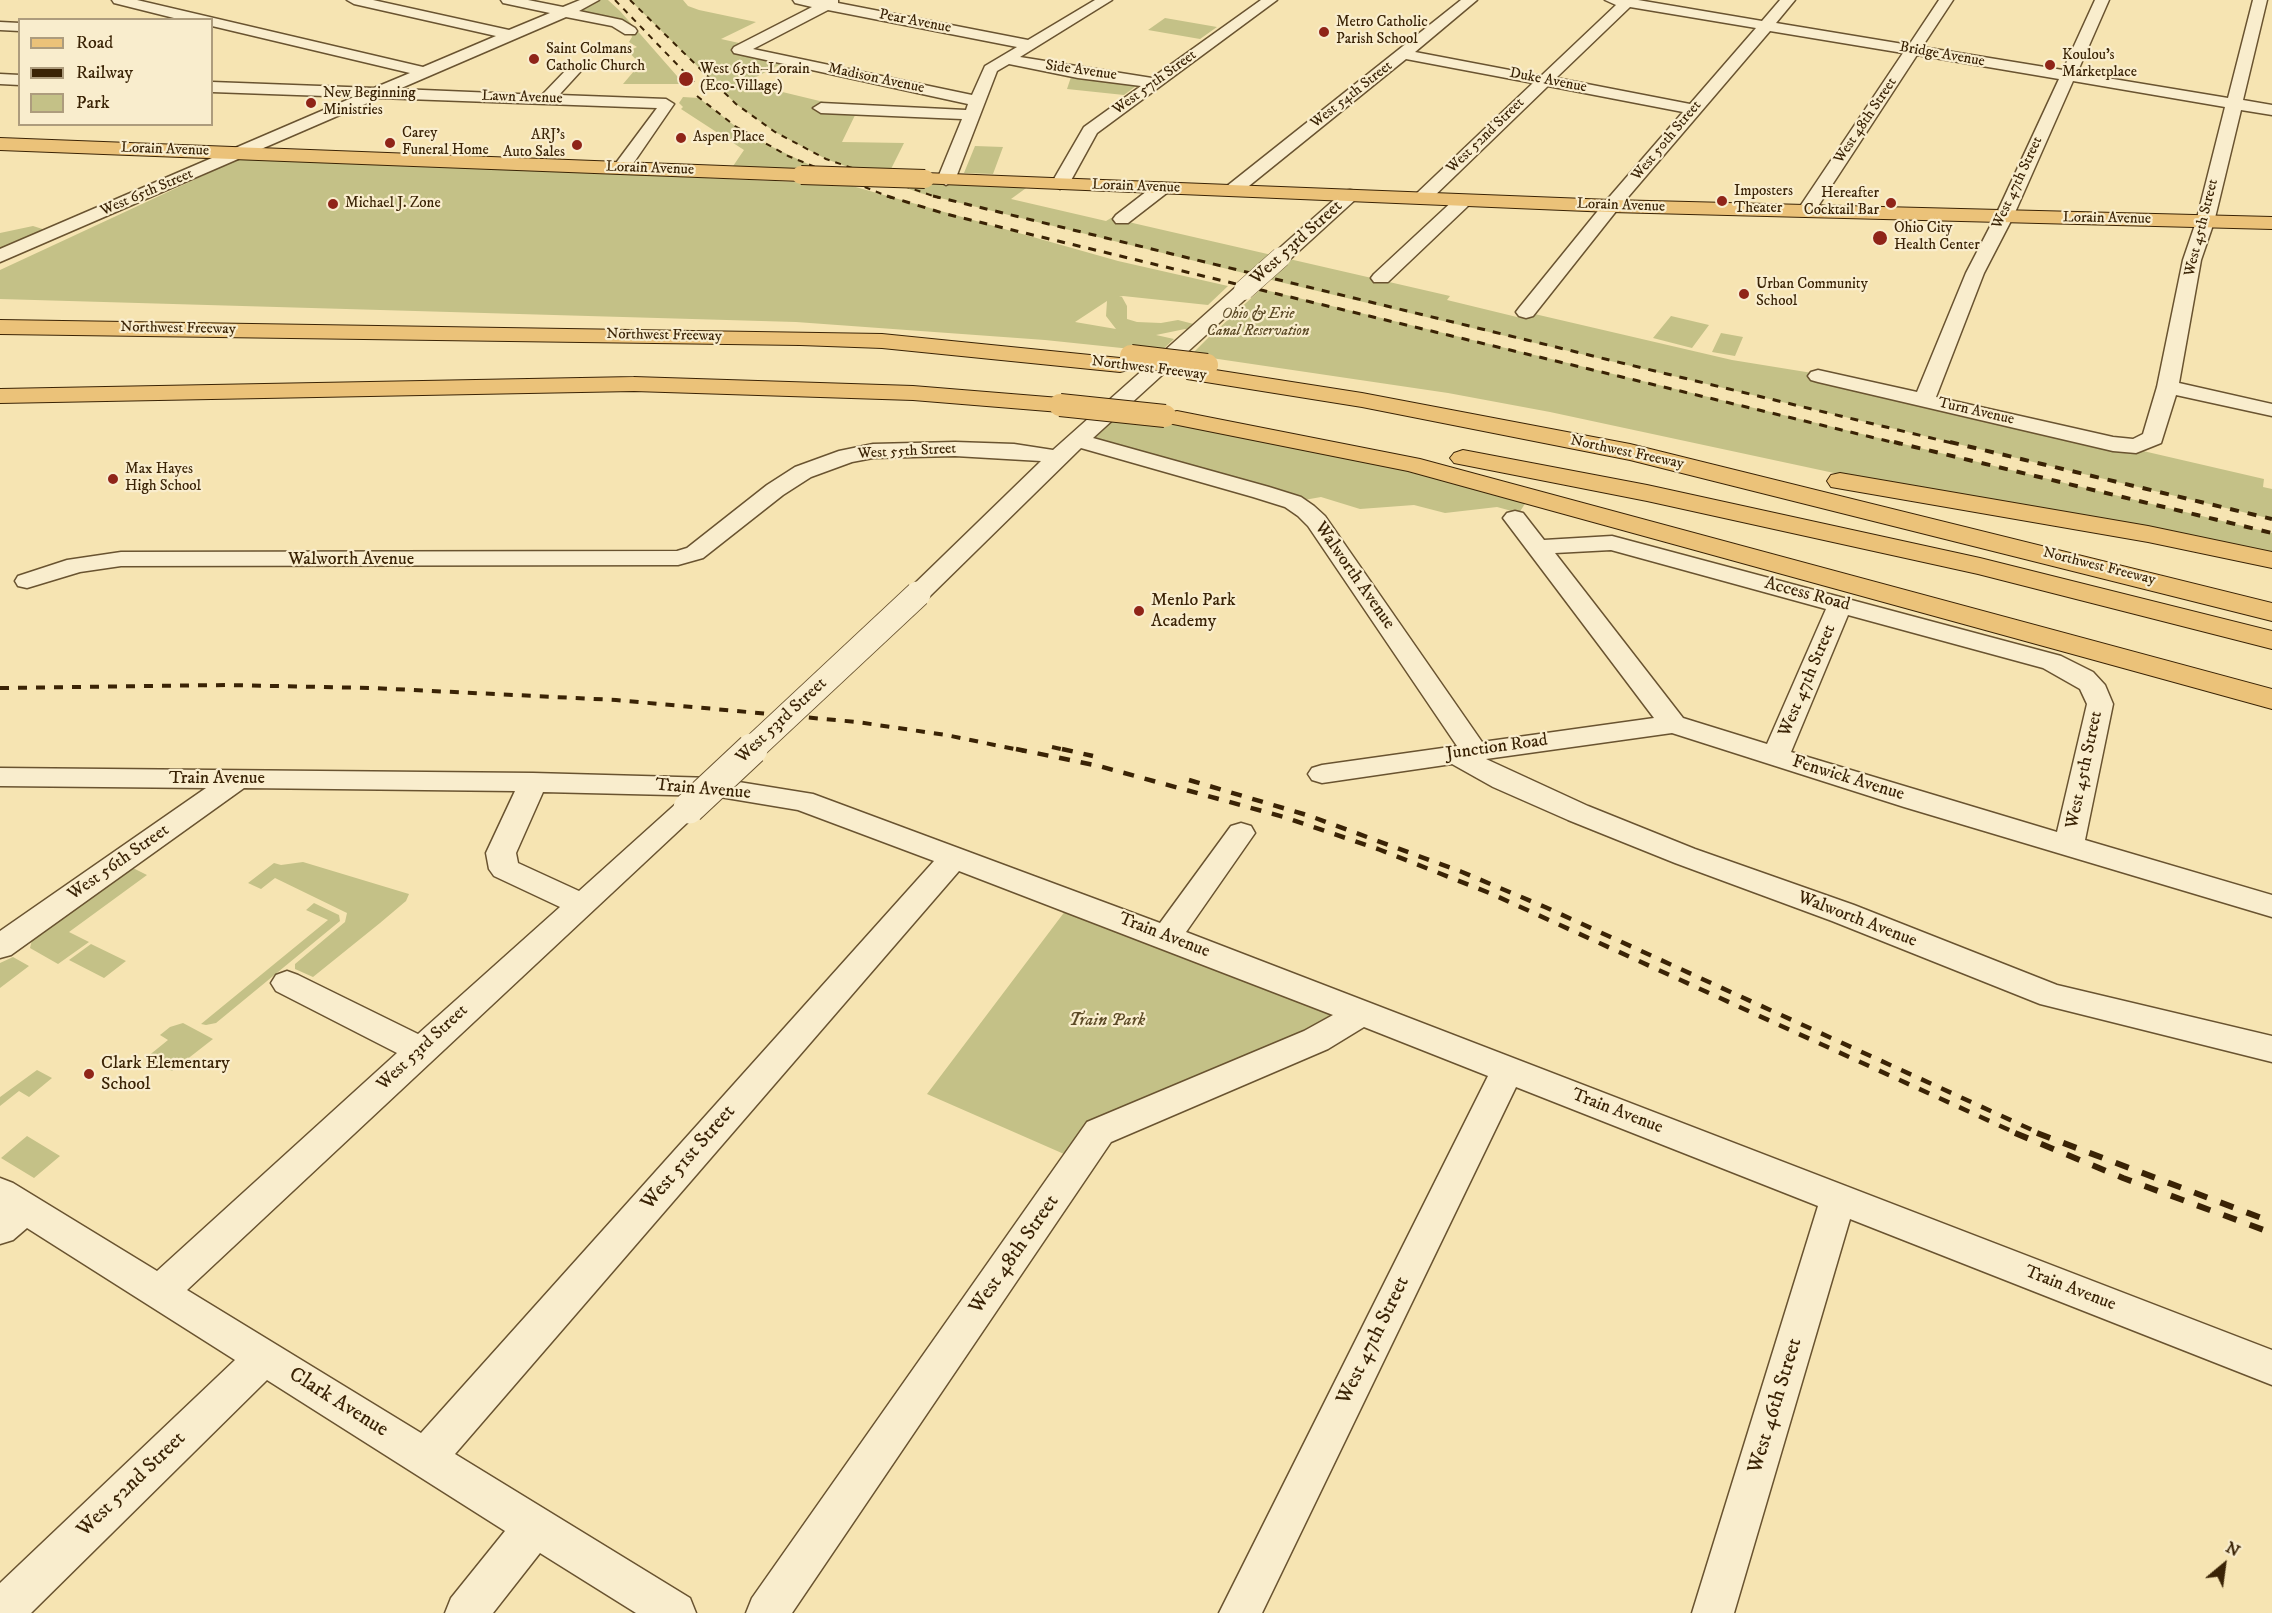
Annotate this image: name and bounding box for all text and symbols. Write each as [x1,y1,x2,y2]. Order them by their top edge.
street label: Pear Avenue [877,6,953,38]
place label: Metro Catholic Parish School [1336,14,1428,49]
legend [18,18,213,126]
marker: Metro Catholic Parish School [1317,25,1331,39]
text: Road [76,32,113,54]
street label: Bridge Avenue [1898,39,1986,71]
place label: Saint Colmans Catholic Church [546,41,645,76]
street label: West 57th Street [1110,47,1200,119]
place label: Koulou's Marketplace [2062,47,2137,82]
marker: Saint Colmans Catholic Church [527,52,541,66]
street label: Side Avenue [1044,57,1118,85]
street label: West 54th Street [1307,57,1397,133]
marker: Koulou's Marketplace [2043,58,2057,72]
street label: Madison Avenue [826,60,926,98]
place label: West 65th–Lorain (Eco-Village) [700,61,810,96]
text: Railway [76,62,133,84]
street label: Duke Avenue [1508,65,1588,97]
marker: West 65th–Lorain (Eco-Village) [677,70,695,88]
street label: West 48th Street [1831,75,1901,167]
place label: New Beginning Ministries [323,85,416,120]
street label: Lawn Avenue [481,88,563,108]
text: Park [76,92,110,114]
street label: West 52nd Street [1443,94,1529,178]
marker: New Beginning Ministries [304,96,318,110]
street label: West 50th Street [1628,97,1706,185]
place label: Carey Funeral Home [402,125,489,160]
place label: ARJ's Auto Sales [503,127,565,162]
place label: Aspen Place [693,129,765,147]
marker: Aspen Place [674,131,688,145]
street label: West 47th Street [1989,134,2047,232]
marker: Carey Funeral Home [383,136,397,150]
marker: ARJ's Auto Sales [570,138,584,152]
street label: Lorain Avenue [121,139,209,161]
street label: Lorain Avenue [606,158,694,180]
street label: West 65th Street [98,165,196,221]
street label: Lorain Avenue [1092,176,1180,198]
street label: West 45th Street [2181,177,2223,279]
place label: Imposters Theater [1734,183,1793,218]
place label: Hereafter Cocktail Bar [1804,185,1879,220]
marker: Imposters Theater [1715,194,1729,208]
place label: Michael J. Zone [345,195,441,213]
street label: Lorain Avenue [1577,195,1665,217]
street label: West 53rd Street [1247,196,1347,290]
marker: Hereafter Cocktail Bar [1884,196,1898,210]
marker: Michael J. Zone [326,197,340,211]
street label: Lorain Avenue [2063,209,2151,229]
place label: Ohio City Health Center [1894,220,1980,255]
marker: Ohio City Health Center [1871,229,1889,247]
place label: Urban Community School [1756,276,1868,311]
marker: Urban Community School [1737,287,1751,301]
park label: Ohio & Erie Canal Reservation [1207,306,1309,341]
street label: Northwest Freeway [120,319,236,339]
street label: Northwest Freeway [606,326,722,346]
street label: Northwest Freeway [1091,353,1207,385]
street label: Turn Avenue [1936,395,2016,429]
street label: Northwest Freeway [1569,432,1685,474]
street label: West 55th Street [857,440,957,464]
place label: Max Hayes High School [125,461,201,496]
marker: Max Hayes High School [106,472,120,486]
street label: Walworth Avenue [1309,518,1399,634]
street label: Northwest Freeway [2041,544,2157,590]
street label: Walworth Avenue [288,549,414,571]
street label: Access Road [1762,573,1852,617]
place label: Menlo Park Academy [1151,590,1236,632]
marker: Menlo Park Academy [1132,604,1146,618]
street label: West 47th Street [1775,622,1841,740]
street label: West 53rd Street [732,673,832,769]
street label: West 45th Street [2062,709,2108,831]
street label: Junction Road [1445,730,1549,766]
street label: Fenwick Avenue [1789,752,1907,806]
street label: Train Avenue [169,768,265,790]
street label: Train Avenue [654,775,752,805]
street label: West 56th Street [64,820,174,906]
street label: Walworth Avenue [1794,887,1920,953]
street label: Train Avenue [1115,909,1213,963]
street label: West 53rd Street [373,1000,473,1096]
park label: Train Park [1069,1010,1145,1032]
place label: Clark Elementary School [101,1053,230,1096]
marker: Clark Elementary School [82,1067,96,1081]
street label: Train Avenue [1568,1085,1666,1139]
street label: West 51st Street [636,1100,742,1216]
street label: West 48th Street [965,1191,1065,1319]
street label: Train Avenue [2021,1262,2119,1316]
street label: West 47th Street [1332,1273,1416,1409]
street label: West 46th Street [1743,1335,1809,1477]
street label: Clark Avenue [284,1363,392,1443]
street label: West 52nd Street [72,1427,192,1543]
north arrow [2194,1535,2254,1595]
text: N [2222,1537,2243,1561]

